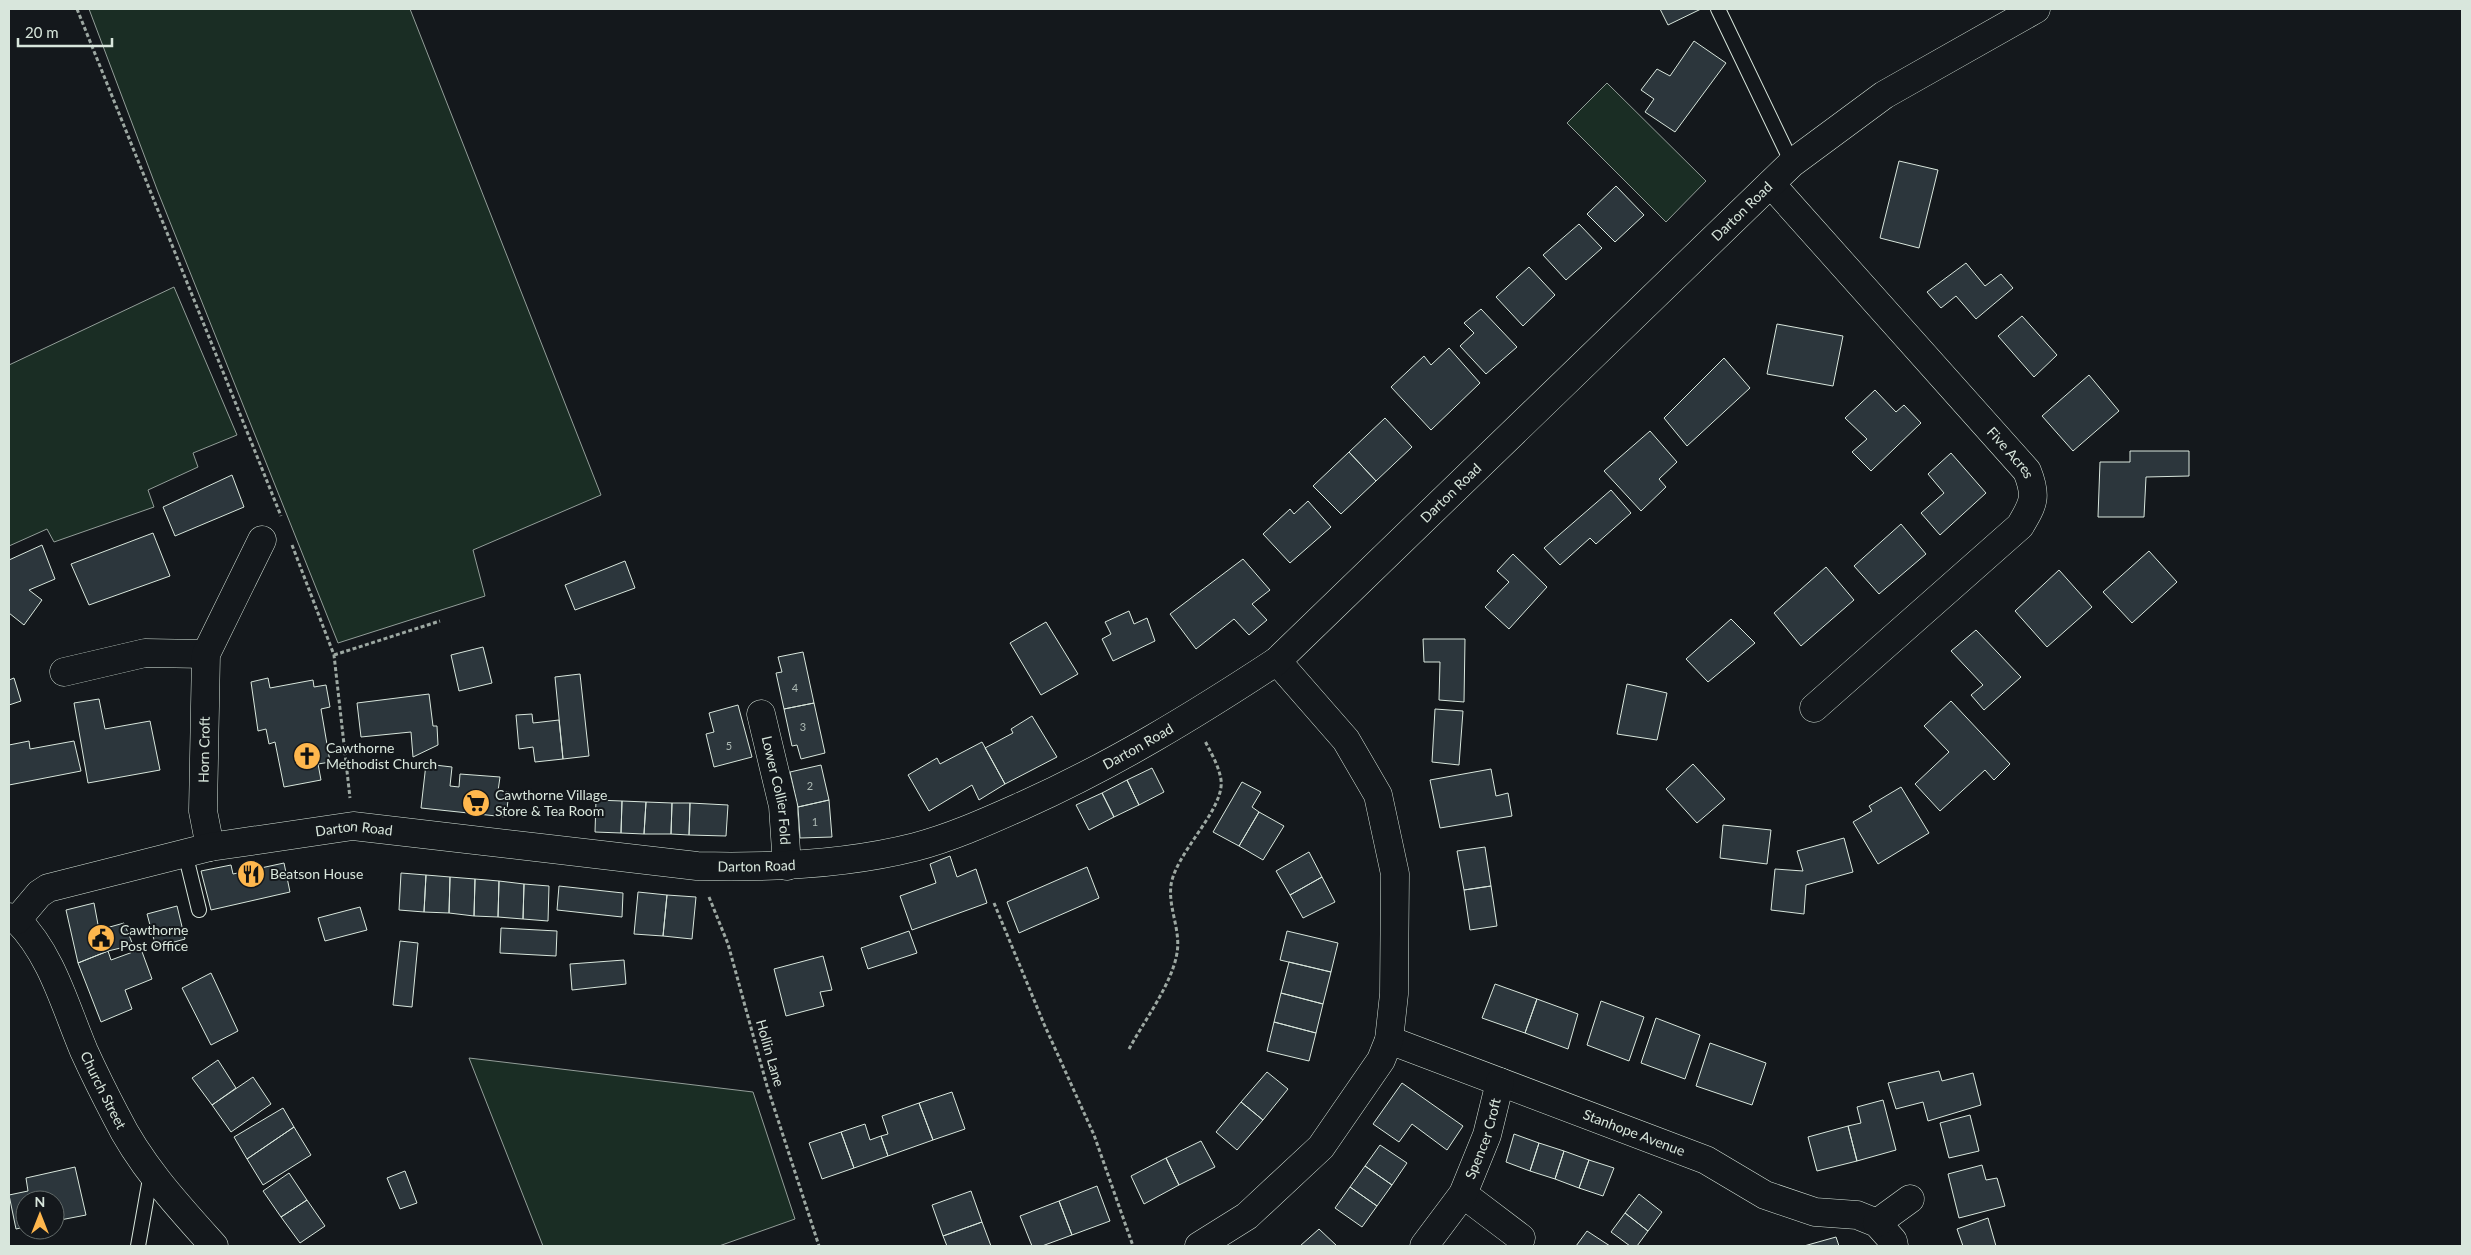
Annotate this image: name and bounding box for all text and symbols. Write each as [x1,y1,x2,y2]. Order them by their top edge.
scale bar [18,15,111,47]
text: 20 m [25,23,59,41]
street label: Darton Road [1708,178,1776,244]
street label: Five Acres [1984,423,2038,481]
street label: Darton Road [1417,459,1484,526]
house number: 4 [792,681,799,694]
street label: Horn Croft [195,716,213,783]
house number: 3 [800,720,806,733]
street label: Darton Road [1100,720,1176,773]
street label: Lower Collier Fold [758,734,795,845]
place label: Cawthorne Methodist Church [326,739,437,772]
house number: 5 [726,739,732,752]
church icon: Cawthorne Methodist Church [292,741,322,771]
house number: 2 [807,779,813,792]
place label: Cawthorne Village Store & Tea Room [495,786,607,819]
supermarket icon: Cawthorne Village Store & Tea Room [461,788,491,818]
house number: 1 [812,815,818,828]
street label: Darton Road [314,817,394,839]
street label: Darton Road [718,856,796,875]
restaurant icon: Beatson House [236,859,266,889]
place label: Beatson House [270,865,363,882]
place label: Cawthorne Post Office [120,921,188,954]
public building icon: Cawthorne Post Office [86,923,116,953]
street label: Hollin Lane [753,1017,788,1088]
street label: Church Street [77,1048,130,1132]
street label: Spencer Croft [1461,1096,1504,1181]
street label: Stanhope Avenue [1581,1105,1688,1159]
north arrow [15,1190,65,1240]
text: N [35,1193,45,1210]

